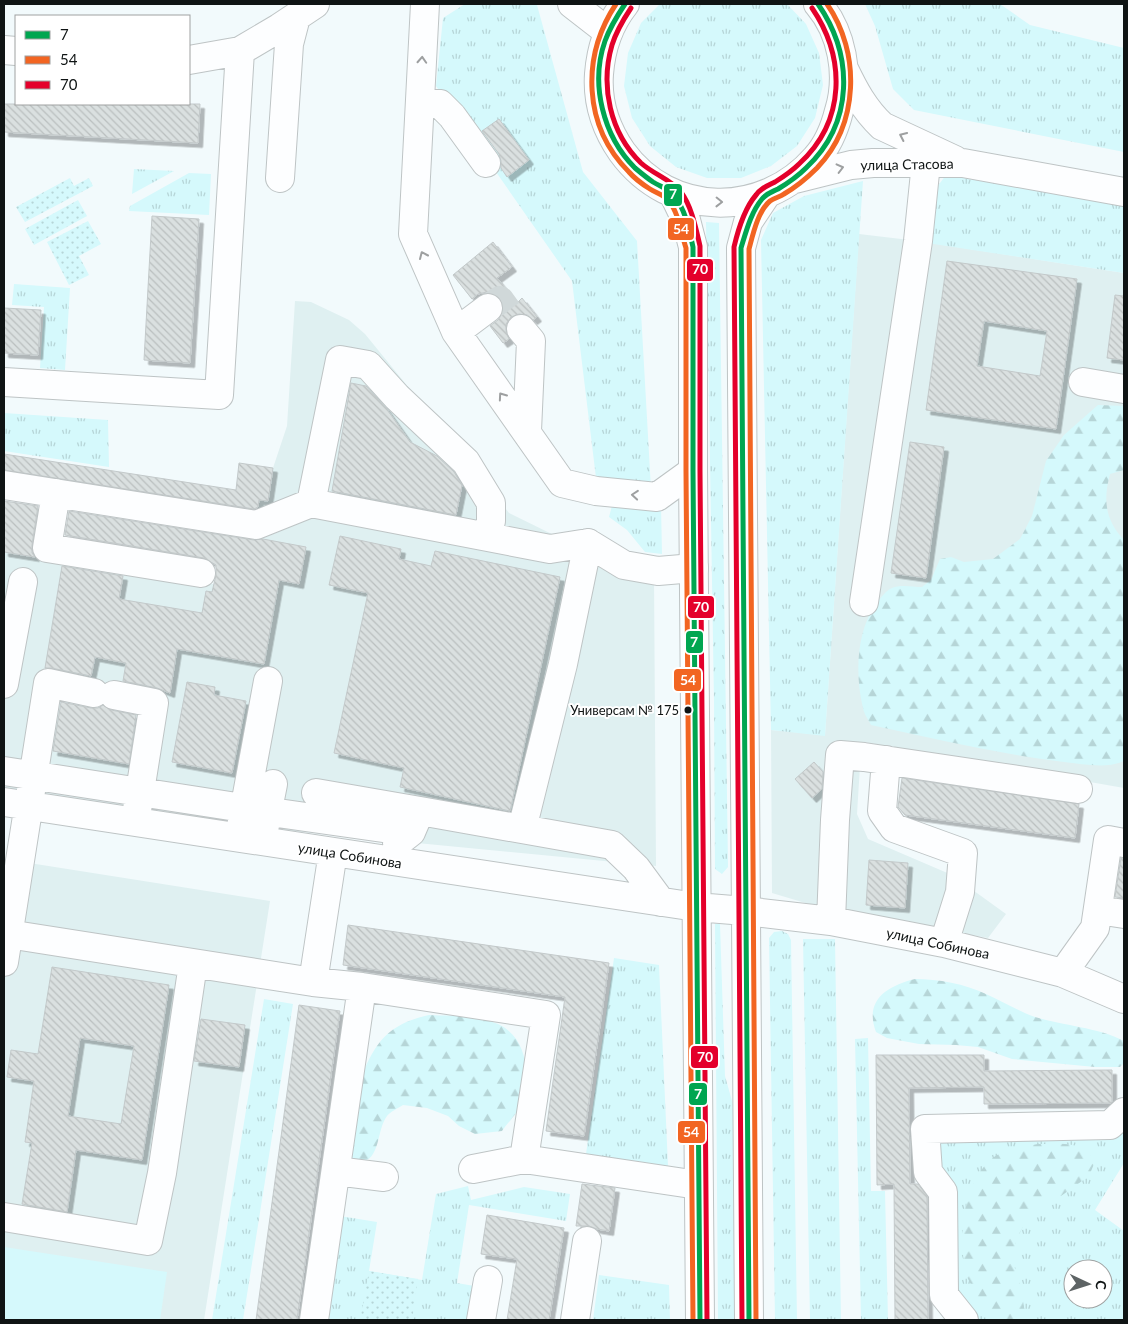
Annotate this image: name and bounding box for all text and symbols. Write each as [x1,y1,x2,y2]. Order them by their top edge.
legend [15,15,190,105]
text: 7 [60,25,69,43]
text: 54 [60,50,78,68]
one-way arrow [417,56,428,64]
text: 70 [60,75,78,93]
one-way arrow [899,131,908,142]
street label: улица Стасова [860,155,954,173]
one-way arrow [835,163,844,174]
line badge: 7 [663,183,683,207]
text: 7 [669,185,677,202]
one-way arrow [716,197,724,208]
line badge: 54 [667,217,695,241]
text: 54 [673,220,689,237]
one-way arrow [418,251,429,260]
line badge: 70 [686,258,714,282]
text: 70 [692,260,708,277]
one-way arrow [499,392,508,402]
one-way arrow [631,490,639,501]
line badge: 70 [687,595,715,619]
text: 70 [693,598,709,615]
line badge: 7 [685,630,704,654]
text: 7 [690,633,698,650]
line badge: 54 [673,668,702,692]
text: 54 [680,671,696,688]
place label: Универсам № 175 [570,702,679,718]
marker: Универсам № 175 [683,705,693,715]
street label: улица Собинова [297,838,403,872]
street label: улица Собинова [885,924,991,962]
line badge: 70 [690,1045,719,1069]
text: 70 [697,1048,713,1065]
line badge: 7 [688,1082,708,1106]
text: 7 [694,1085,702,1102]
line badge: 54 [677,1120,706,1144]
text: 54 [683,1123,699,1140]
north arrow [1063,1259,1113,1309]
text: С [1093,1280,1110,1291]

